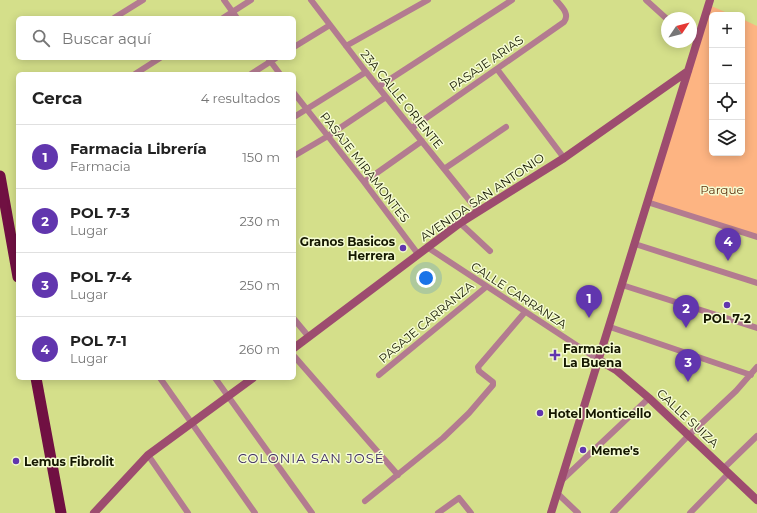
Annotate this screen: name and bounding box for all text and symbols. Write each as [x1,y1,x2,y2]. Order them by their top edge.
north arrow [661,12,697,48]
map controls [709,12,745,156]
button: + [709,12,745,48]
search box [16,16,296,60]
icon: search [30,27,52,49]
text: Buscar aquí [62,29,151,48]
street label: PASAJE ARIAS [446,32,526,94]
street label: 23A CALLE ORIENTE [358,47,446,151]
button: − [709,48,745,84]
button: locate [709,84,745,120]
text: Cerca [32,88,82,108]
text: 4 resultados [201,90,280,106]
street label: PASAJE MIRAMONTES [317,109,413,225]
button: layers [709,120,745,156]
text: Farmacia Librería [70,139,207,158]
text: 1 [42,149,48,165]
text: 150 m [242,149,280,165]
street label: AVENIDA SAN ANTONIO [417,150,547,244]
text: Farmacia [70,158,131,174]
park label: Parque [700,182,744,197]
text: POL 7-3 [70,203,130,222]
text: 2 [41,213,49,229]
text: 230 m [239,213,280,229]
text: Lugar [70,222,108,238]
pin: 4 [715,228,741,261]
place label: Granos Basicos Herrera [300,234,396,263]
marker: Granos Basicos Herrera [398,243,408,253]
street label: CALLE CARRANZA [468,258,570,332]
text: POL 7-4 [70,267,132,286]
your location [416,268,436,288]
text: 3 [41,277,49,293]
text: 250 m [239,277,280,293]
street label: PASAJE CARRANZA [376,278,477,366]
pin: 1 [576,285,602,318]
text: Lugar [70,286,108,302]
pin: 2 [673,295,699,328]
marker: POL 7-2 [722,300,732,310]
place label: POL 7-2 [703,311,751,326]
text: POL 7-1 [70,331,127,350]
text: 4 [41,341,49,357]
text: 260 m [239,341,280,357]
place label: Farmacia La Buena [563,341,622,370]
pin: 3 [675,349,701,382]
text: Lugar [70,350,108,366]
marker: Farmacia La Buena [550,350,560,360]
street label: CALLE SUIZA [654,386,722,451]
place label: Hotel Monticello [548,406,651,421]
marker: Hotel Monticello [535,408,545,418]
place label: Meme's [591,443,640,458]
marker: Meme's [578,445,588,455]
district label: COLONIA SAN JOSÉ [238,450,384,466]
place label: Lemus Fibrolit [24,454,115,469]
marker: Lemus Fibrolit [11,456,21,466]

